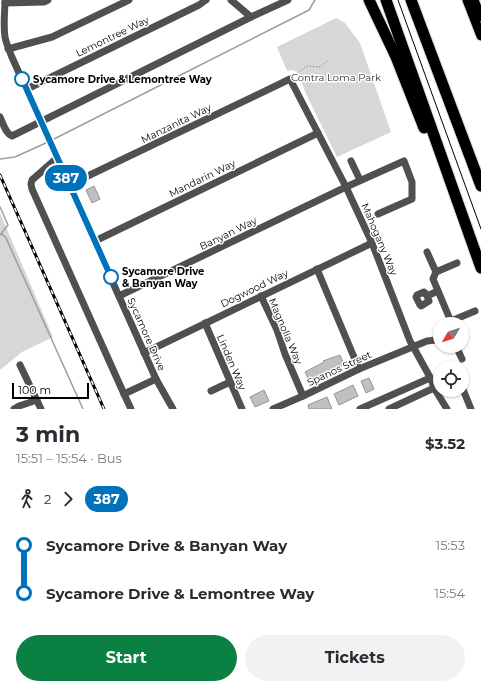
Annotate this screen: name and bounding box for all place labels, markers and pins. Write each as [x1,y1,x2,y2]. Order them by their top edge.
marker: Sycamore Drive & Lemontree Way [14,71,30,87]
place label: Sycamore Drive & Lemontree Way [33,73,213,86]
place label: Sycamore Drive & Banyan Way [122,265,204,290]
marker: Sycamore Drive & Banyan Way [103,269,119,285]

